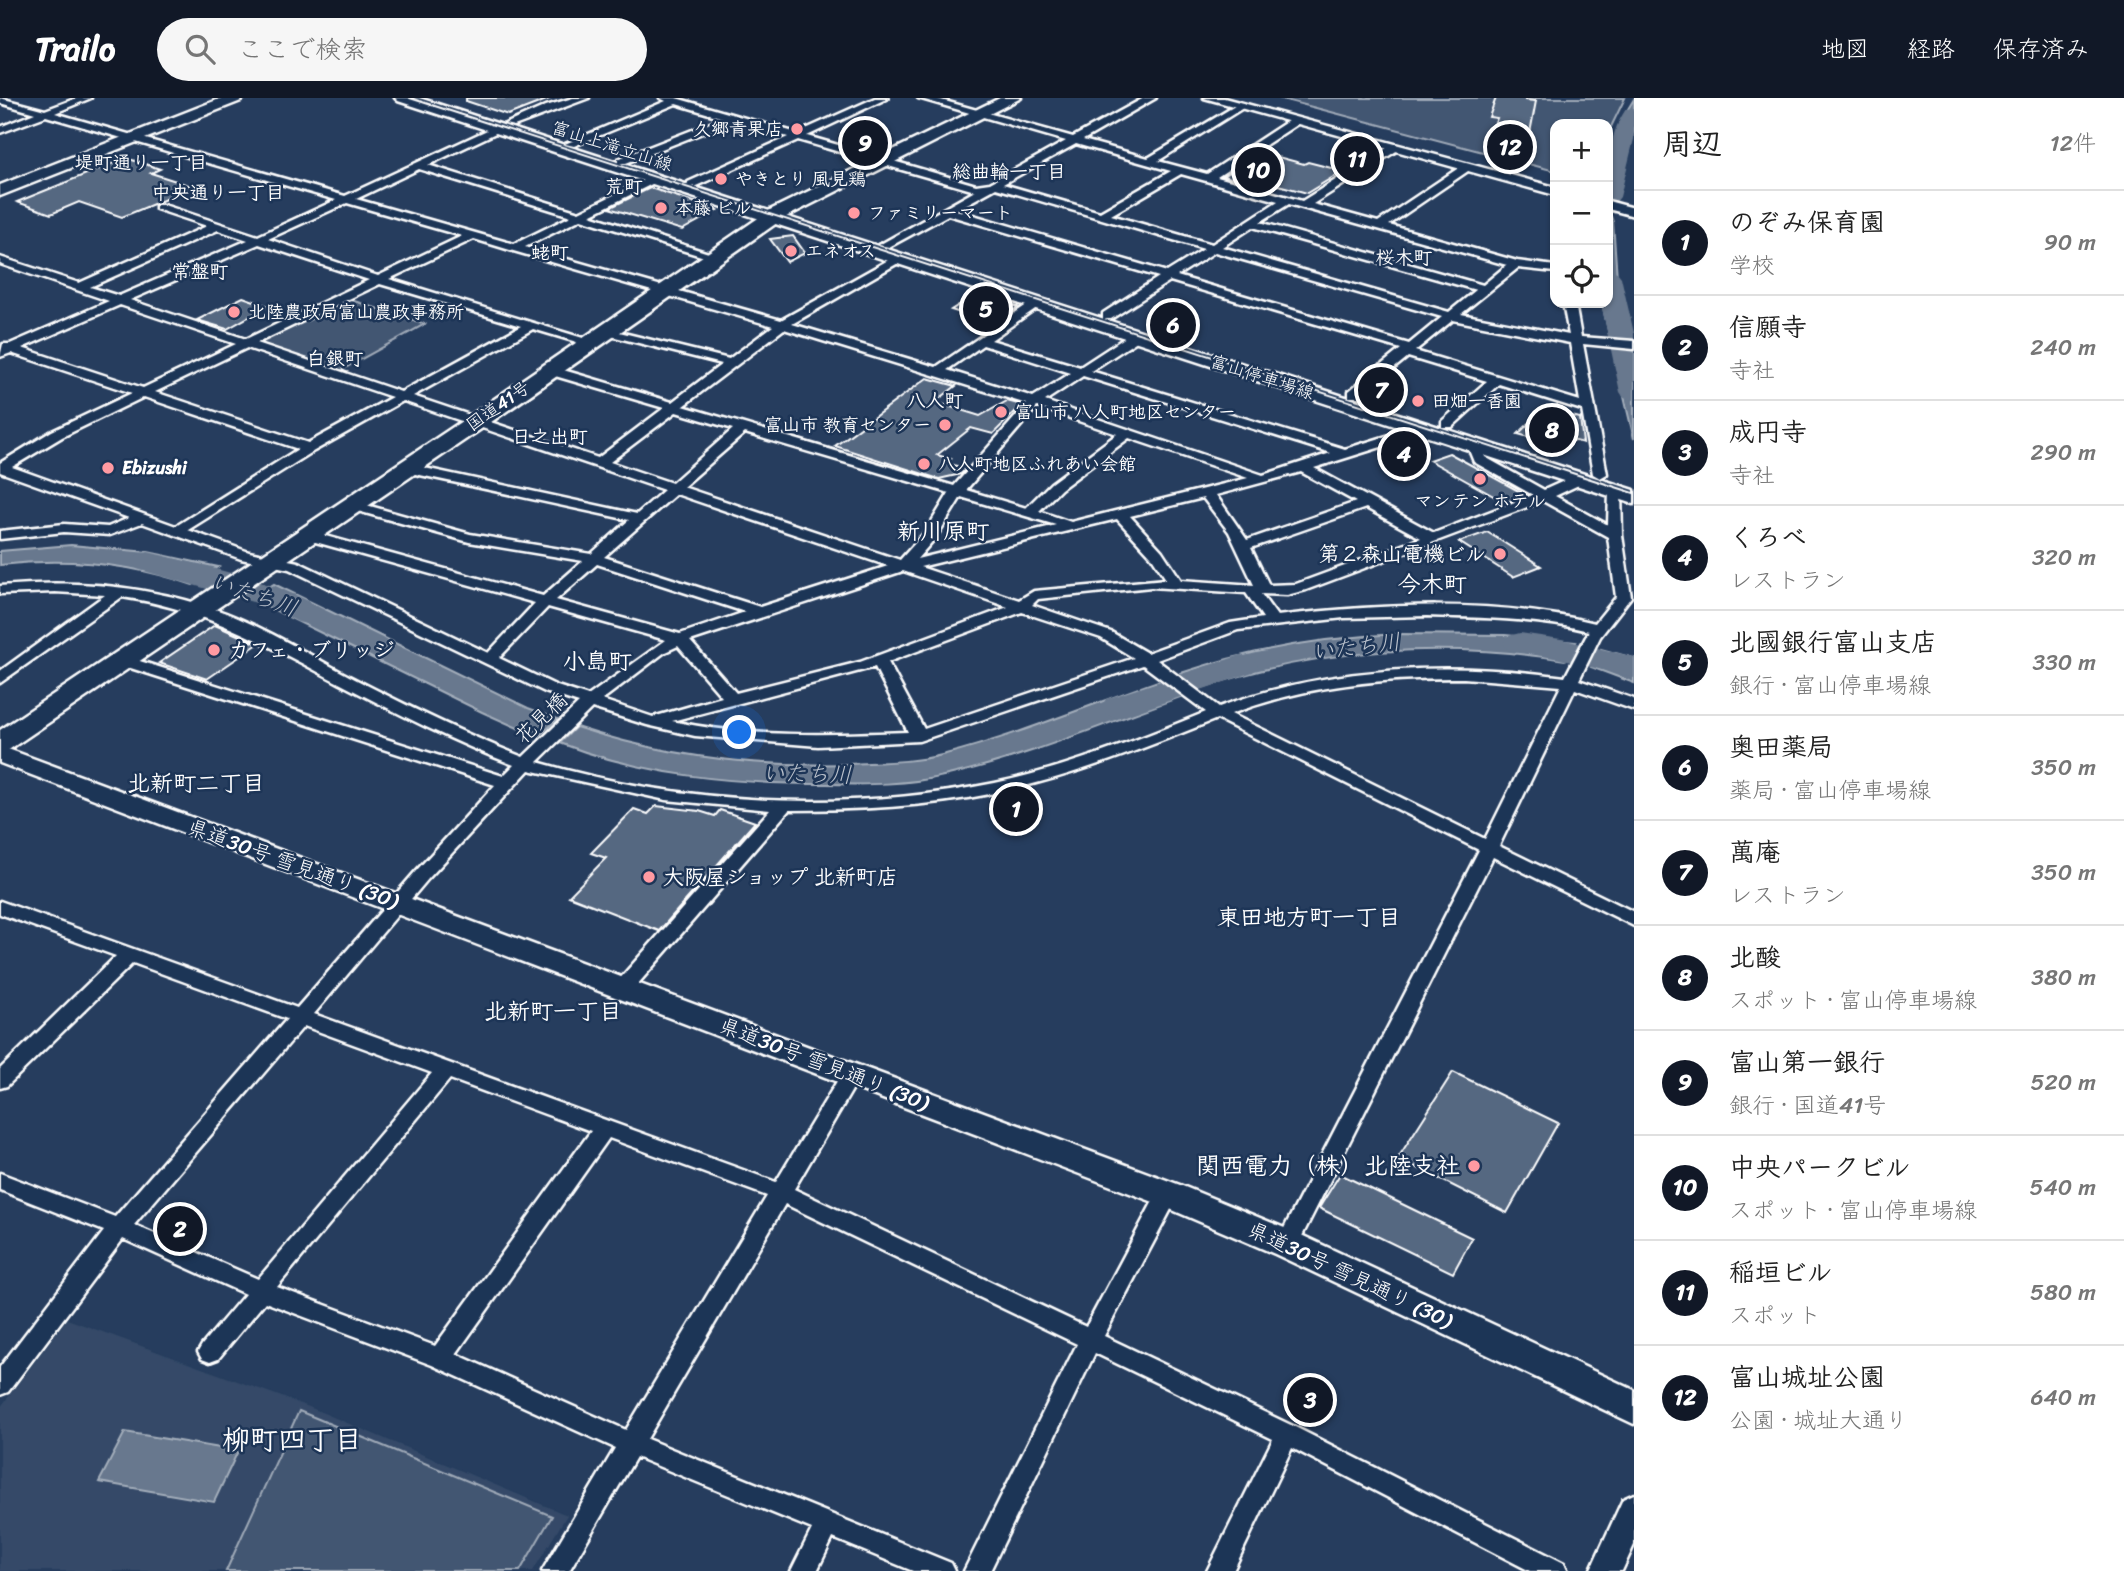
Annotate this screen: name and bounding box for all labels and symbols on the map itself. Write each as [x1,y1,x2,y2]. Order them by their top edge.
street label: 富山上滝立山線 [547,111,677,181]
place label: 久郷青果店 [693,113,783,145]
pin: 9 [842,117,888,169]
marker: 久郷青果店 [789,121,805,137]
pin: 12 [1487,121,1533,173]
pin: 11 [1334,133,1380,185]
pin: 10 [1235,144,1281,196]
district label: 堤町通り一丁目 [74,146,208,179]
district label: 総曲輪一丁目 [952,155,1066,188]
place label: やきとり 風見鶏 [735,163,866,195]
district label: 荒町 [605,170,643,203]
marker: やきとり 風見鶏 [713,171,729,187]
district label: 中央通り一丁目 [151,176,285,209]
place label: 本藤 ビル [675,192,751,224]
place label: ファミリーマート [868,197,1013,229]
marker: 本藤 ビル [653,200,669,216]
marker: ファミリーマート [846,205,862,221]
place label: エネオス [805,235,876,267]
district label: 蛯町 [531,236,569,269]
district label: 桜木町 [1375,241,1433,274]
marker: エネオス [783,243,799,259]
district label: 常盤町 [171,255,229,288]
pin: 5 [963,283,1009,335]
place label: 北陸農政局富山農政事務所 [248,296,464,328]
pin: 6 [1150,299,1196,351]
marker: 北陸農政局富山農政事務所 [226,304,242,320]
district label: 白銀町 [306,342,364,375]
street label: 富山停車場線 [1206,345,1318,409]
pin: 7 [1358,364,1404,416]
street label: 国道41号 [459,372,537,440]
district label: 八人町 [906,384,964,417]
place label: 田畑一香園 [1432,385,1522,417]
marker: 田畑一香園 [1410,393,1426,409]
place label: 富山市 八人町地区センター [1015,396,1236,428]
marker: 富山市 八人町地区センター [993,404,1009,420]
pin: 8 [1529,404,1575,456]
place label: 富山市 教育センター [764,409,931,441]
marker: 富山市 教育センター [937,417,953,433]
district label: 日之出町 [512,420,588,453]
pin: 4 [1381,428,1427,480]
place label: 八人町地区ふれあい会館 [938,448,1136,480]
place label: Ebizushi [122,452,188,484]
marker: 八人町地区ふれあい会館 [916,456,932,472]
marker: Ebizushi [100,460,116,476]
marker: マンテン ホテル [1472,471,1488,487]
place label: マンテン ホテル [1414,485,1546,517]
district label: 新川原町 [897,511,989,552]
place label: 第２森山電機ビル [1318,535,1486,573]
marker: 第２森山電機ビル [1492,546,1508,562]
water label: いたち川 [205,561,303,629]
district label: 今木町 [1398,564,1467,605]
water label: いたち川 [1309,621,1403,673]
place label: カフェ・ブリッジ [228,631,394,669]
district label: 小島町 [563,641,632,682]
marker: カフェ・ブリッジ [206,642,222,658]
street label: 花見橋 [505,682,577,754]
your location [722,715,756,749]
water label: いたち川 [762,753,852,795]
district label: 北新町二丁目 [127,763,265,804]
pin: 1 [993,783,1039,835]
street label: 県道30号 雪見通り (30) [182,808,405,920]
place label: 大阪屋ショップ 北新町店 [663,858,898,896]
marker: 大阪屋ショップ 北新町店 [641,869,657,885]
district label: 東田地方町一丁目 [1217,897,1401,938]
district label: 北新町一丁目 [484,991,622,1032]
street label: 県道30号 雪見通り (30) [713,1006,936,1122]
place label: 関西電力（株）北陸支社 [1196,1145,1460,1187]
marker: 関西電力（株）北陸支社 [1466,1158,1482,1174]
pin: 2 [157,1203,203,1255]
street label: 県道30号 雪見通り (30) [1241,1211,1460,1340]
pin: 3 [1287,1374,1333,1426]
district label: 柳町四丁目 [222,1415,362,1464]

